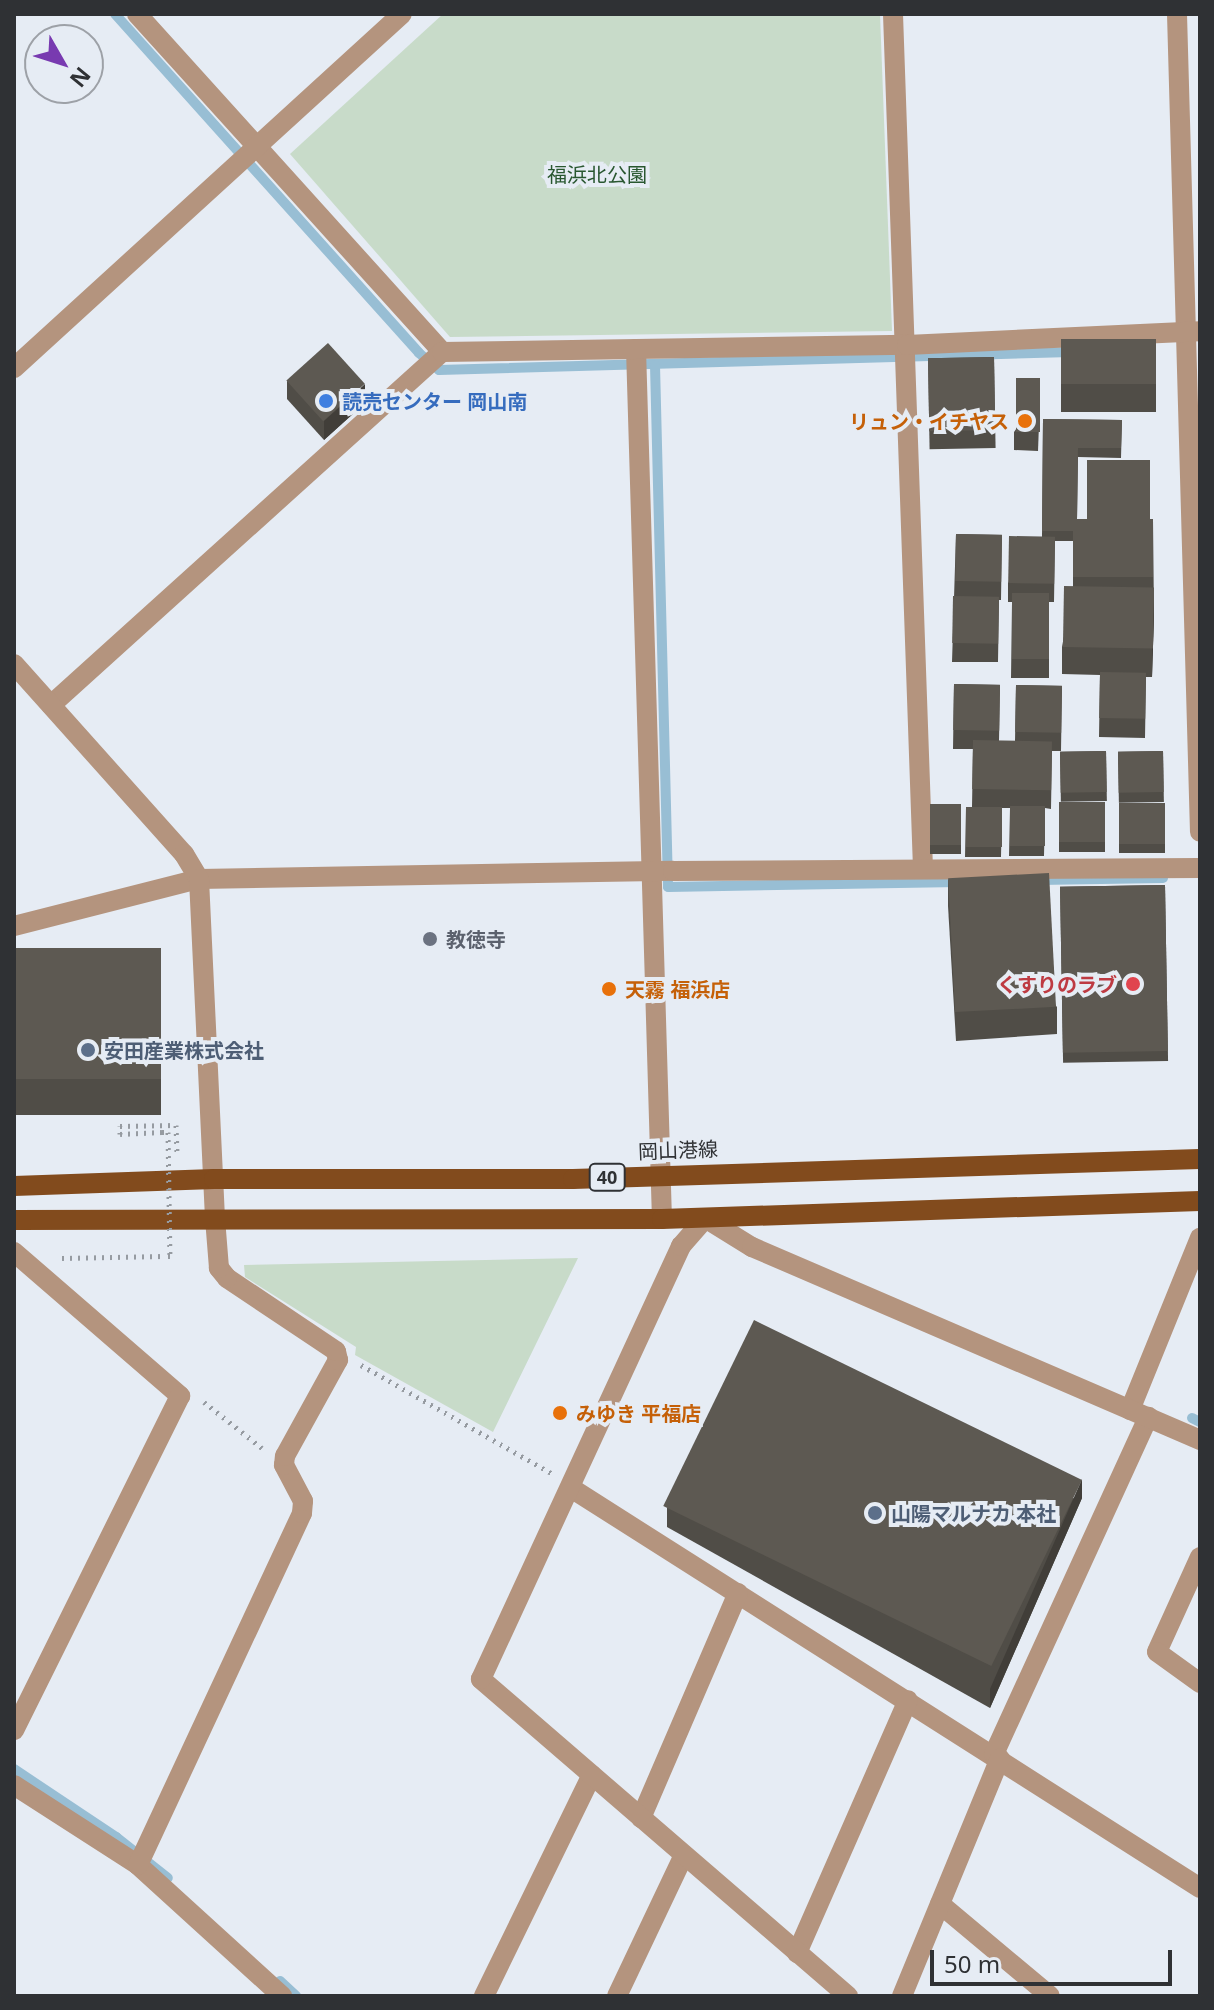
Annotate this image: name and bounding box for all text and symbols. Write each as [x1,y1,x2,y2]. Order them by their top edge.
north arrow [24,24,104,104]
text: N [64,61,98,94]
park label: 福浜北公園 [547,162,647,186]
place label: 読売センター 岡山南 [342,389,527,413]
marker: 読売センター 岡山南 [317,392,335,410]
place label: リュン・イチヤス [849,409,1009,433]
marker: リュン・イチヤス [1016,412,1034,430]
place label: 教徳寺 [446,927,506,951]
marker: 教徳寺 [421,930,439,948]
place label: くすりのラブ [997,972,1117,996]
marker: くすりのラブ [1124,975,1142,993]
place label: 天霧 福浜店 [625,977,730,1001]
marker: 天霧 福浜店 [600,980,618,998]
place label: 安田産業株式会社 [104,1038,264,1062]
marker: 安田産業株式会社 [79,1041,97,1059]
street label: 岡山港線 [638,1137,718,1163]
road number: 40 [587,1163,627,1191]
place label: みゆき 平福店 [576,1401,701,1425]
marker: みゆき 平福店 [551,1404,569,1422]
place label: 山陽マルナカ 本社 [891,1501,1056,1525]
marker: 山陽マルナカ 本社 [866,1504,884,1522]
scale bar [934,1934,1176,1984]
text: 50 m [944,1947,1000,1980]

